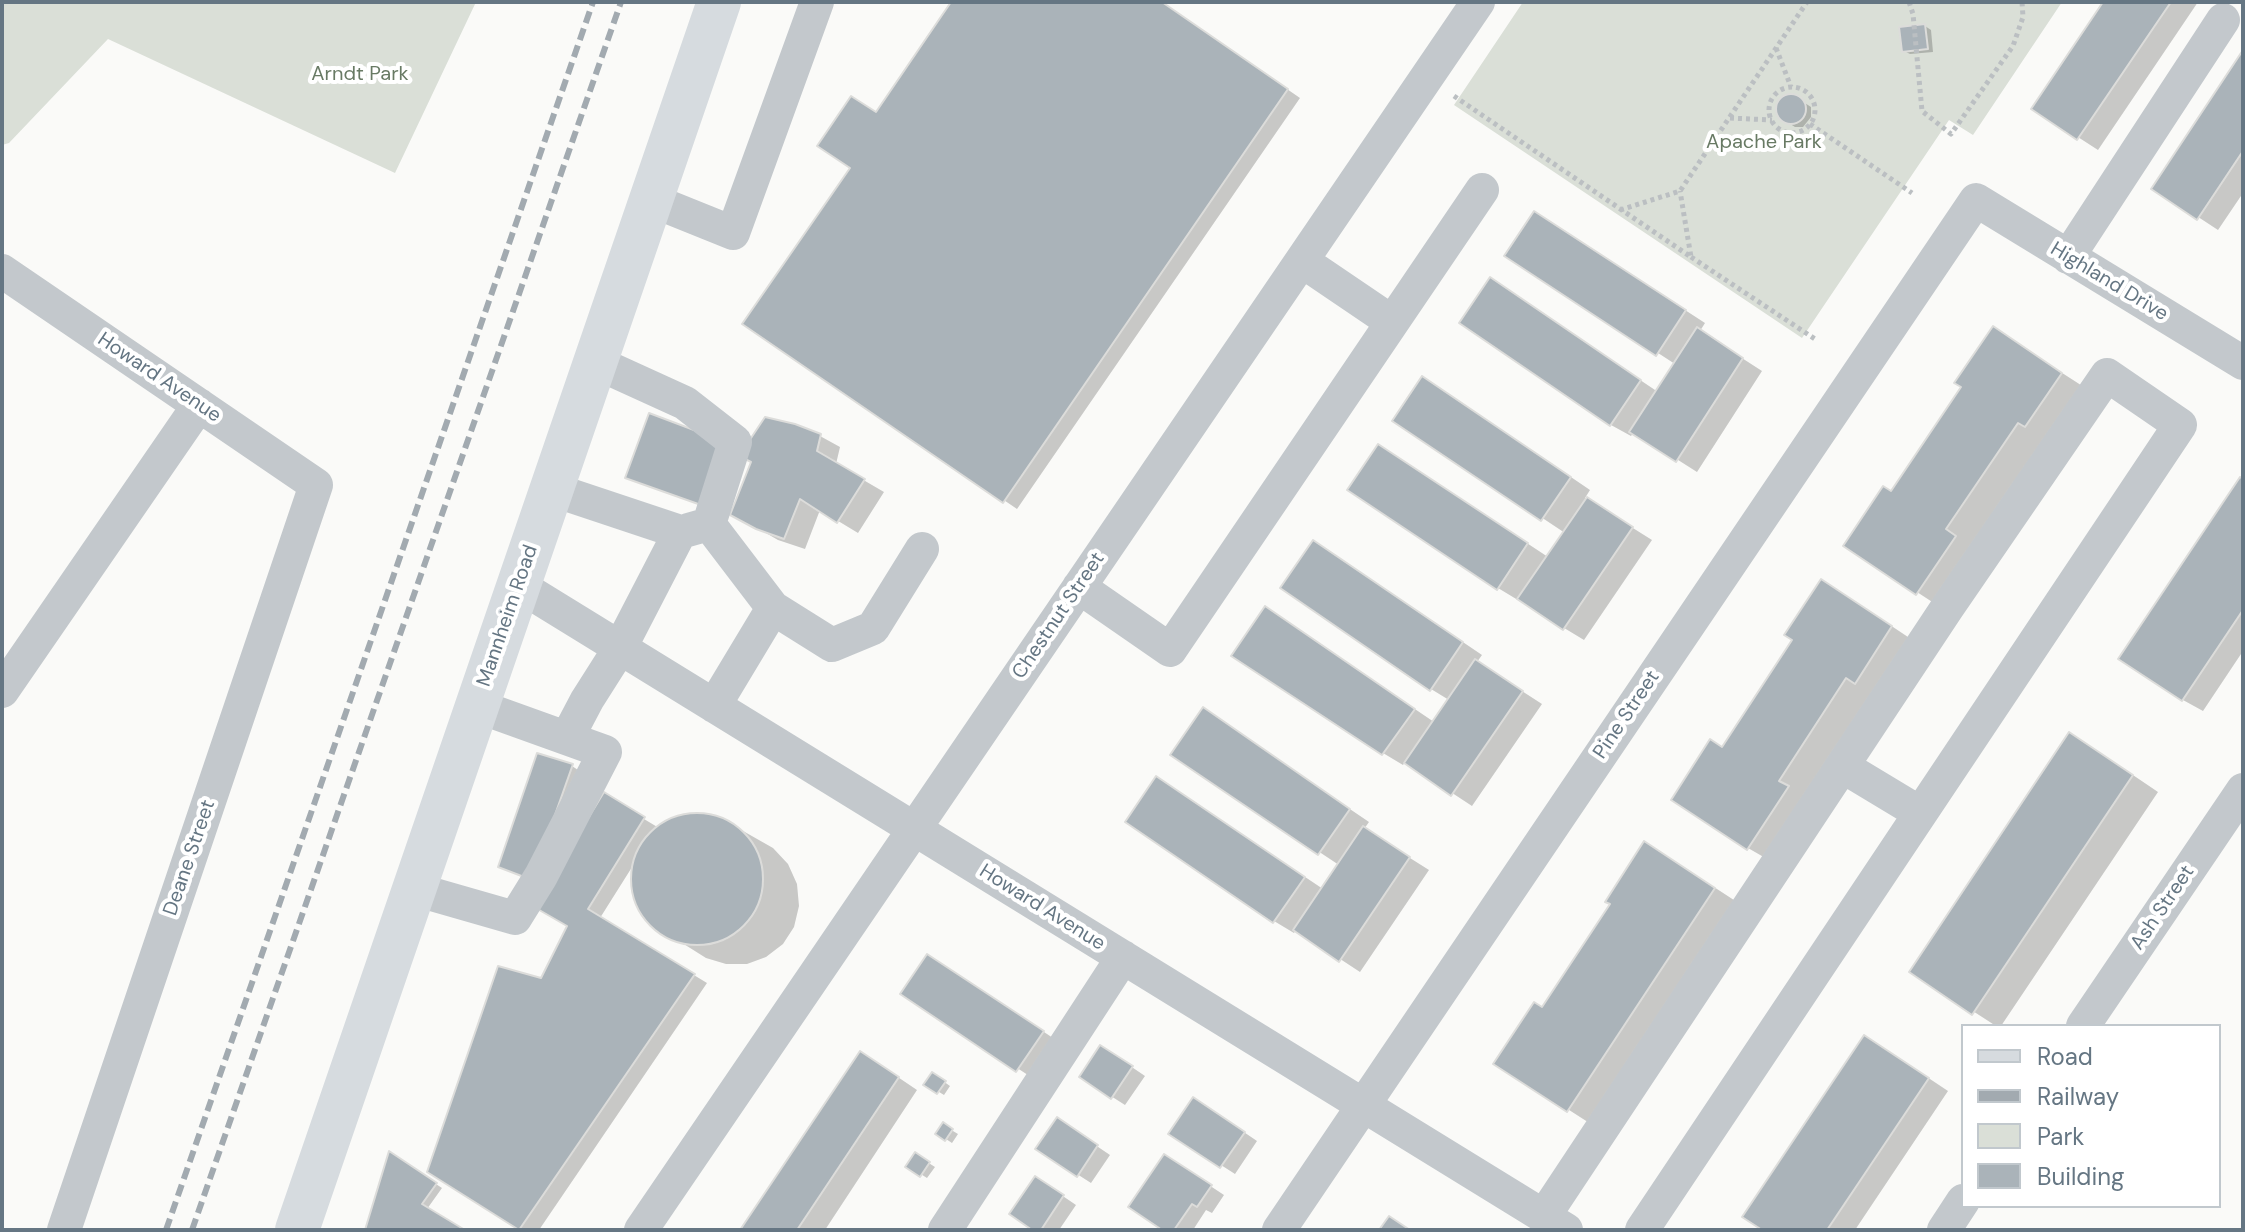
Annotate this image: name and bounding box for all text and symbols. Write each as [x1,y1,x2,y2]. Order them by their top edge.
park label: Arndt Park [311,63,409,87]
park label: Apache Park [1706,131,1822,155]
street label: Highland Drive [2046,237,2172,327]
street label: Howard Avenue [93,328,225,428]
street label: Mannheim Road [473,542,543,690]
street label: Chestnut Street [1008,548,1110,684]
street label: Pine Street [1589,666,1665,764]
street label: Deane Street [159,797,221,919]
street label: Howard Avenue [975,860,1109,956]
street label: Ash Street [2126,861,2200,955]
legend [1961,1024,2221,1208]
text: Road [2037,1041,2093,1072]
text: Railway [2037,1081,2119,1112]
text: Park [2037,1121,2084,1152]
text: Building [2037,1161,2124,1192]

